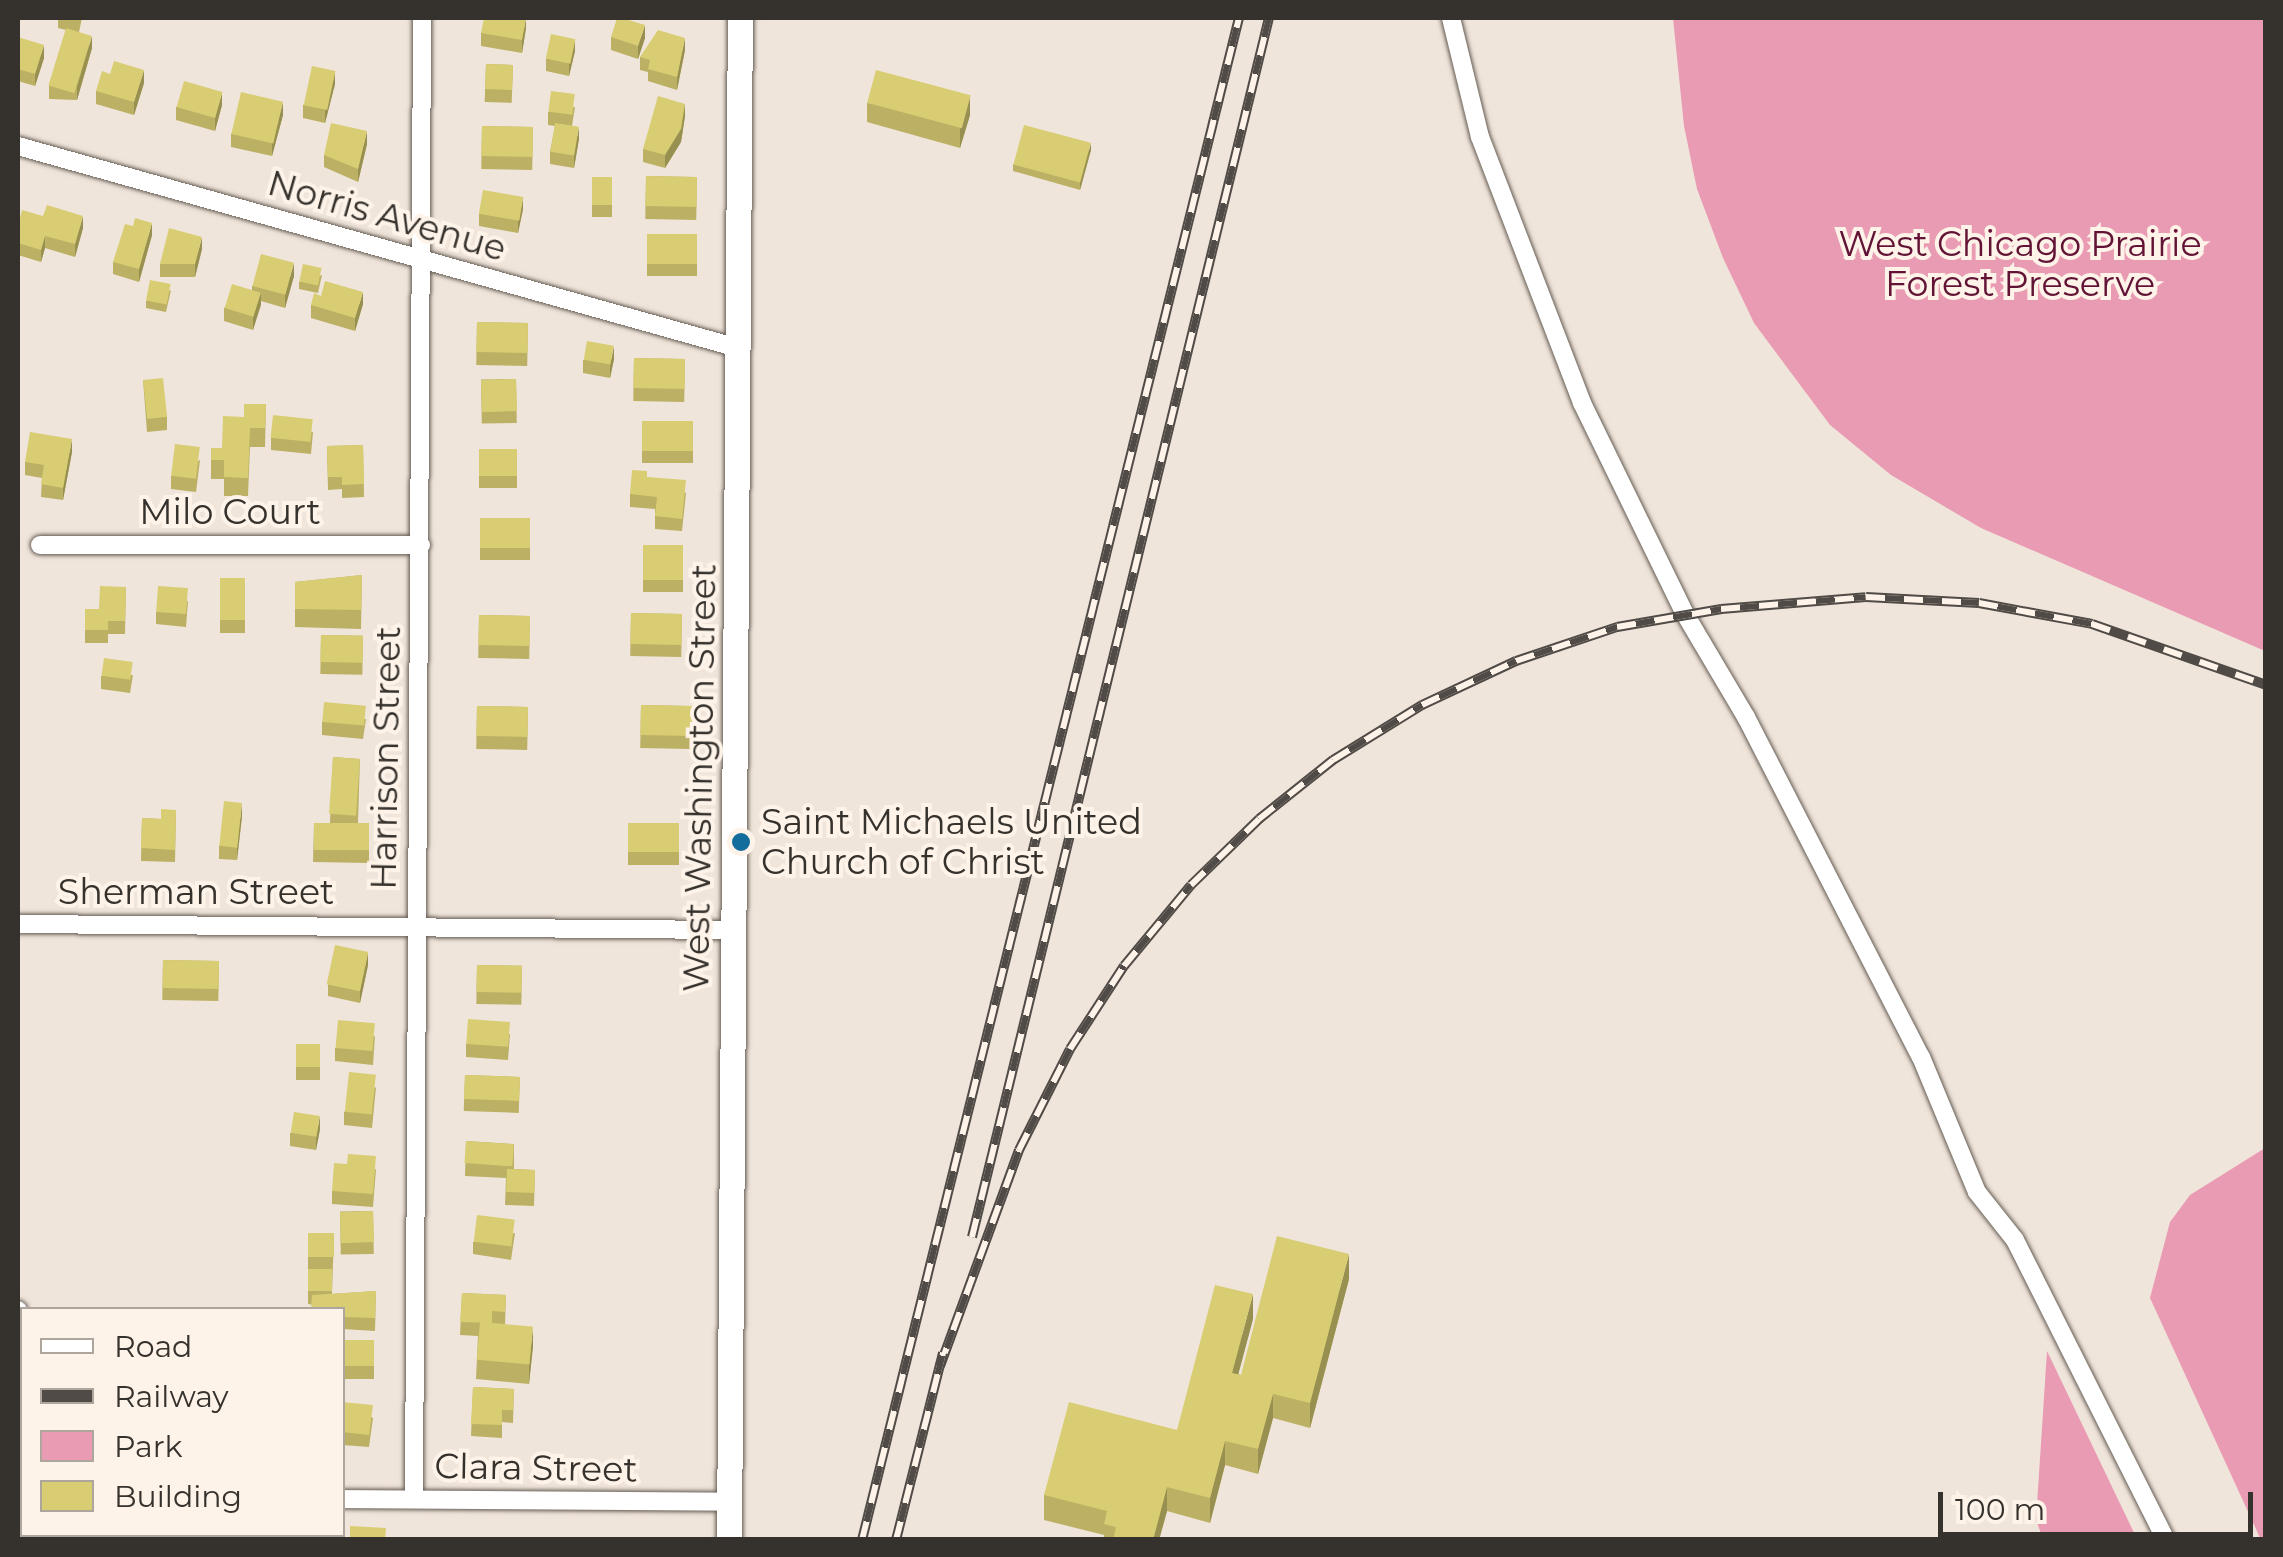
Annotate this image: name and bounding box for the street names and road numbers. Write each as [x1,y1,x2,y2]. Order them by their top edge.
street label: Norris Avenue [263,162,511,270]
street label: Milo Court [139,491,321,533]
street label: West Washington Street [675,564,725,992]
street label: Harrison Street [363,626,409,890]
street label: Sherman Street [58,871,334,913]
street label: Clara Street [434,1445,638,1491]

